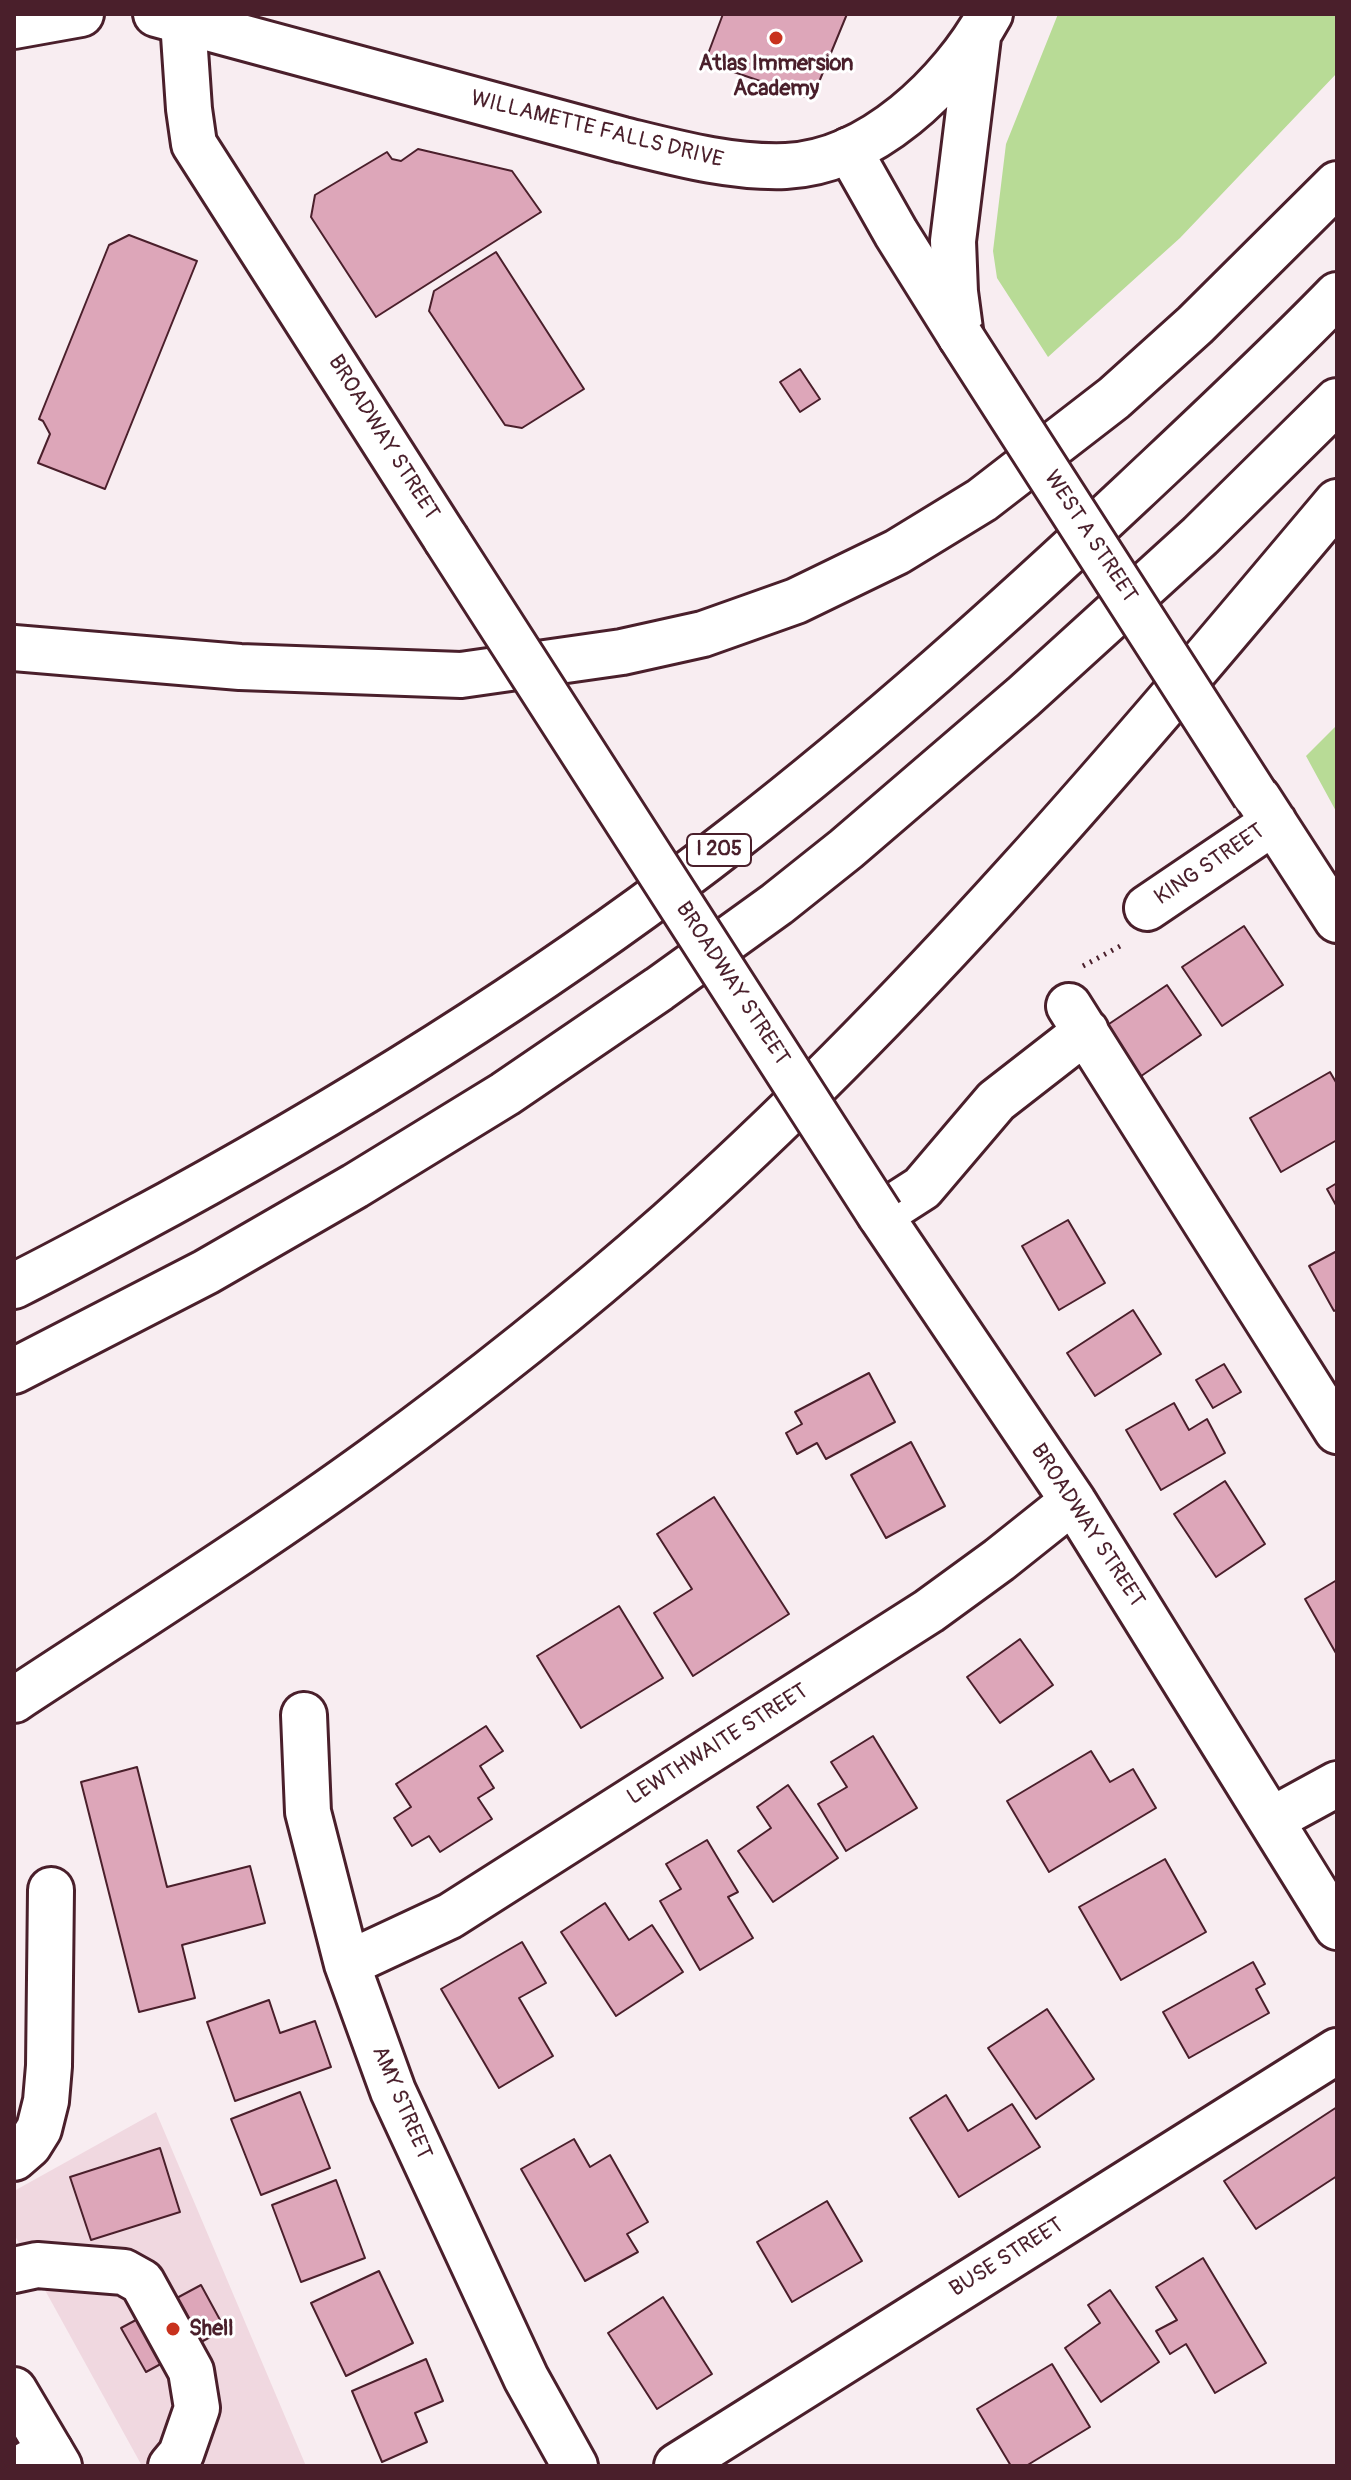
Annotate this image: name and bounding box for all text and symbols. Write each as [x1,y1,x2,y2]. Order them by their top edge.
marker: Atlas Immersion Academy [767,29,785,47]
place label: Atlas Immersion Academy [699,51,853,102]
street label: WILLAMETTE FALLS DRIVE [468,86,726,174]
street label: BROADWAY STREET [322,351,444,525]
street label: WEST A STREET [1038,466,1142,608]
street label: KING STREET [1150,819,1270,911]
road number: I 205 [687,834,751,866]
street label: BROADWAY STREET [669,897,795,1071]
street label: BROADWAY STREET [1024,1439,1150,1613]
street label: LEWTHWAITE STREET [623,1679,813,1811]
street label: AMY STREET [365,2042,437,2164]
street label: BUSE STREET [945,2213,1069,2303]
place label: Shell [189,2316,233,2342]
marker: Shell [164,2320,182,2338]

